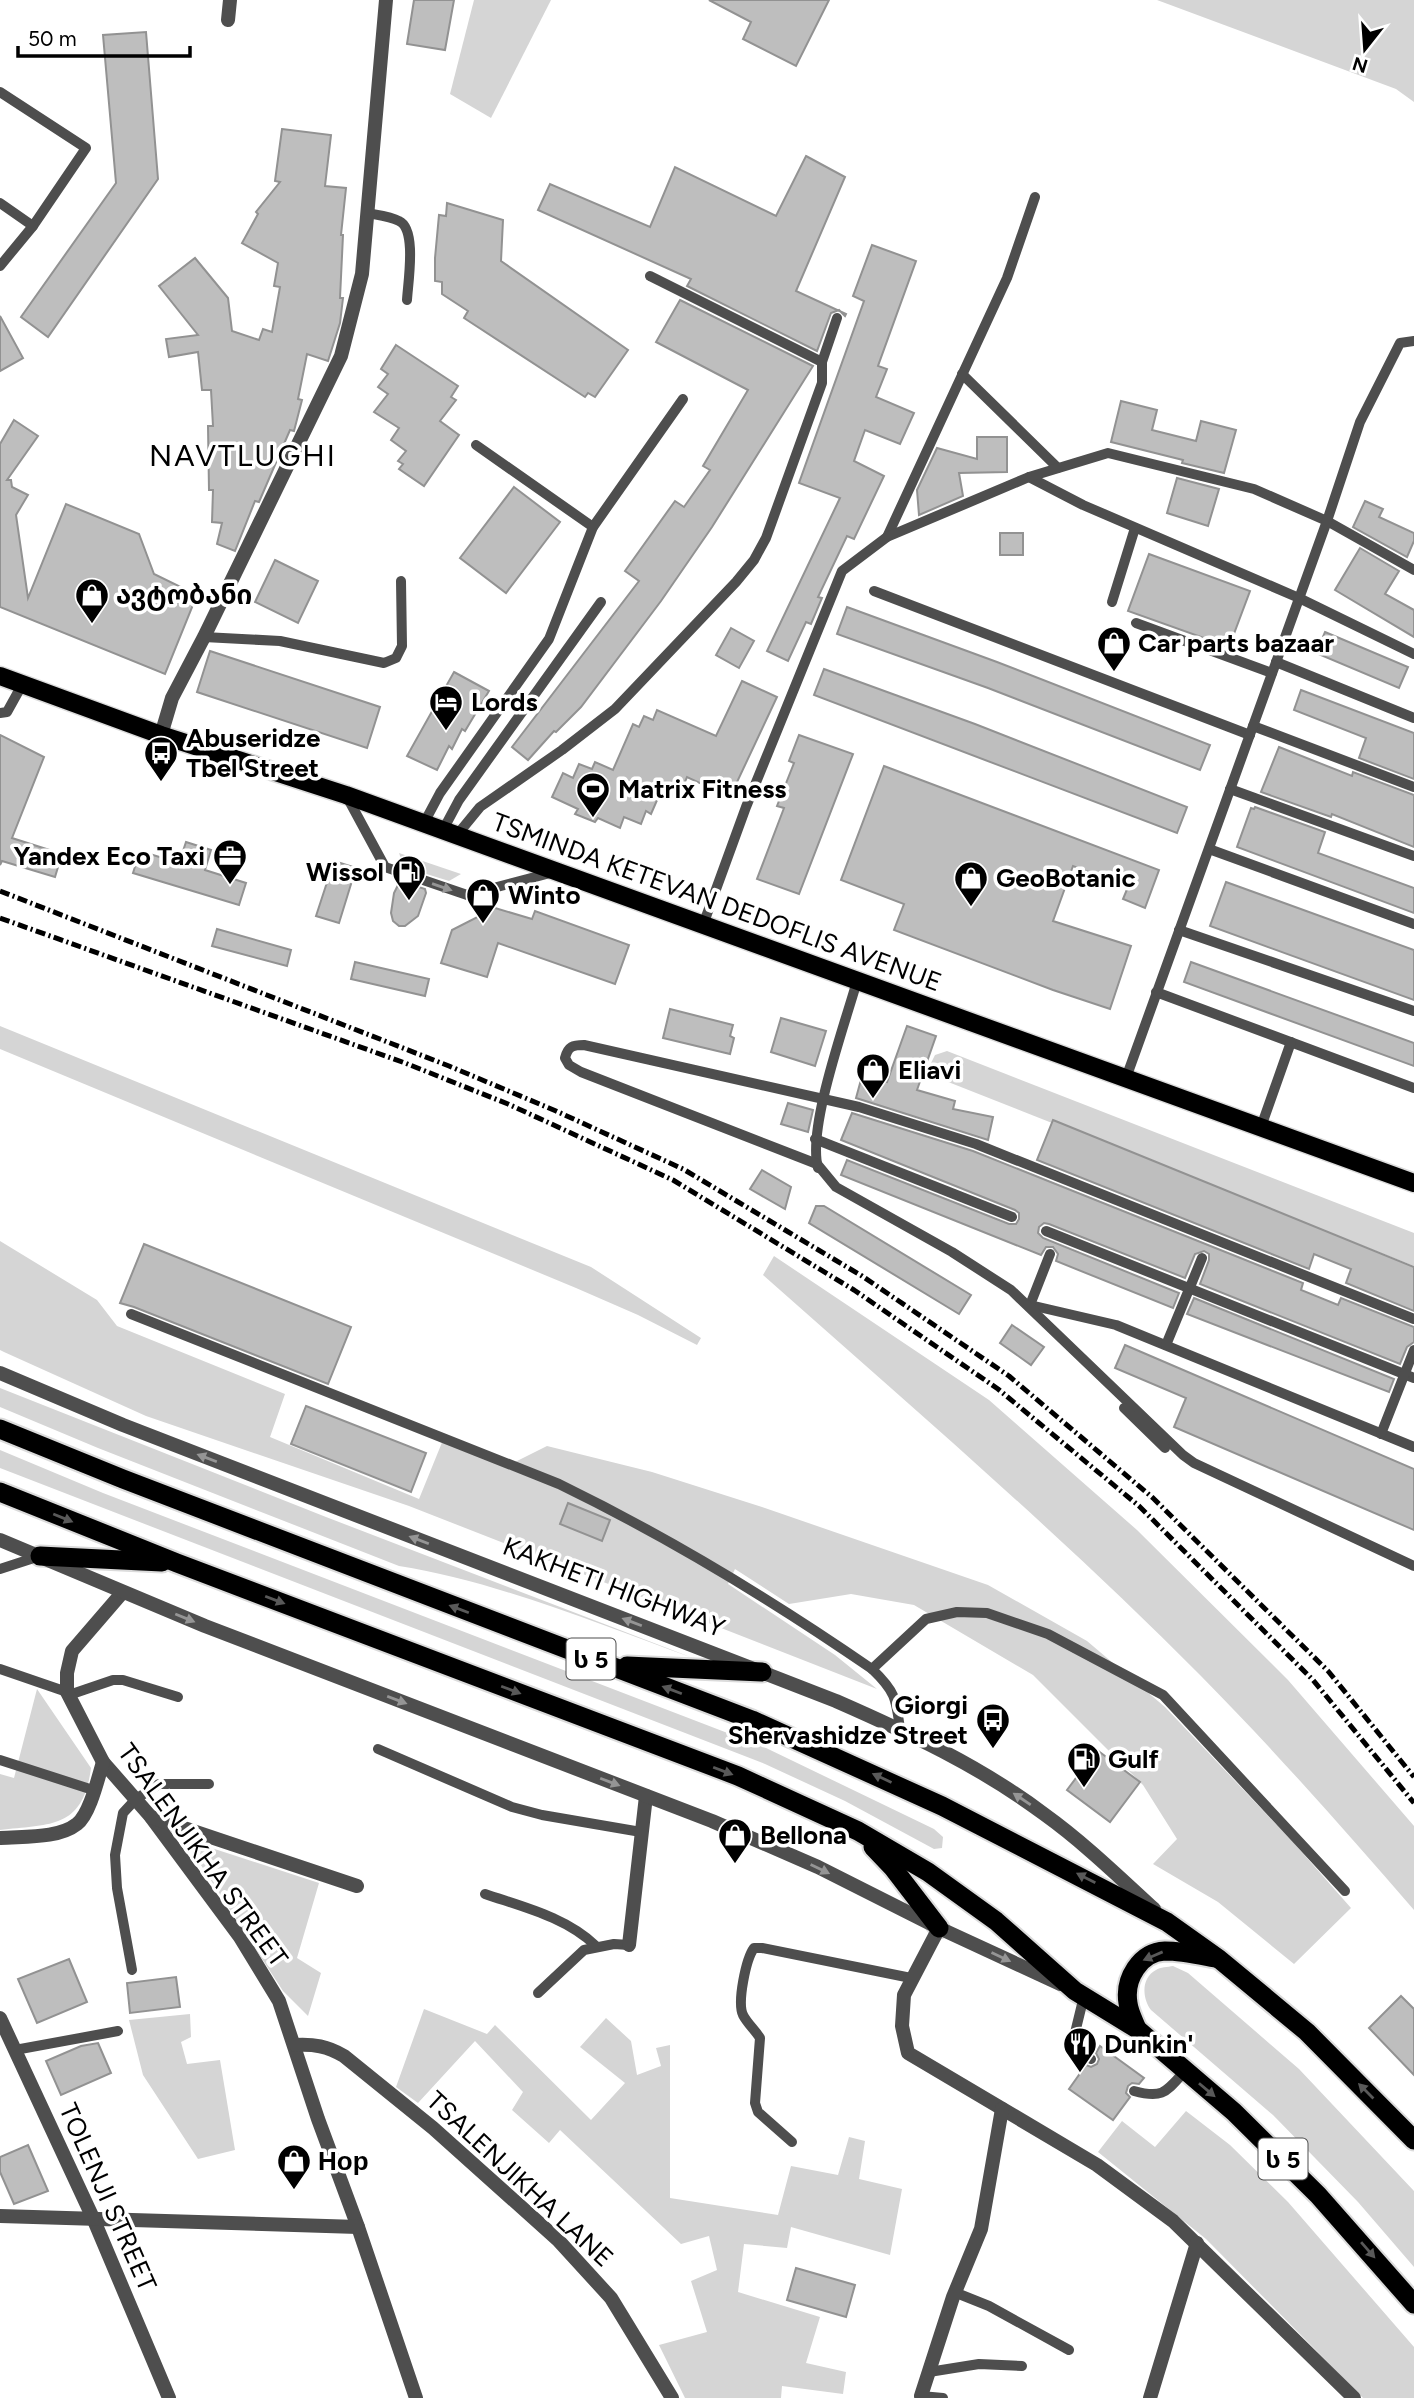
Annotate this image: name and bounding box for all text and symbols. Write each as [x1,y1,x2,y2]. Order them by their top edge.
scale bar [18,14,189,58]
north arrow [1330,14,1400,84]
text: 50 m [28,26,77,51]
text: N [1350,52,1371,78]
district label: NAVTLUGHI [149,437,337,474]
shop icon: ავტობანი [73,576,111,625]
place label: ავტობანი [116,579,252,611]
shop icon: Car parts bazaar [1095,624,1133,673]
place label: Car parts bazaar [1138,627,1334,659]
hotel icon: Lords [427,683,465,732]
place label: Lords [471,686,538,718]
place label: Abuseridze Tbel Street [186,722,320,784]
bus stop icon: Abuseridze Tbel Street [142,734,180,783]
sports icon: Matrix Fitness [574,770,612,819]
place label: Matrix Fitness [618,773,786,805]
street label: TSMINDA KETEVAN DEDOFLIS AVENUE [488,806,946,998]
office icon: Yandex Eco Taxi [211,837,249,886]
place label: Yandex Eco Taxi [13,840,205,872]
fuel station icon: Wissol [390,853,428,902]
place label: Wissol [306,856,384,888]
shop icon: GeoBotanic [952,859,990,908]
place label: GeoBotanic [996,862,1136,894]
shop icon: Winto [464,876,502,925]
place label: Winto [508,879,581,911]
one-way arrow [432,882,453,893]
shop icon: Eliavi [854,1051,892,1100]
place label: Eliavi [898,1054,961,1086]
one-way arrow [197,1452,218,1463]
one-way arrow [53,1512,74,1523]
street label: KAKHETI HIGHWAY [499,1530,730,1644]
one-way arrow [409,1534,430,1545]
one-way arrow [265,1595,286,1606]
one-way arrow [449,1603,470,1614]
one-way arrow [175,1613,196,1624]
one-way arrow [621,1616,642,1627]
road number: ს 5 [566,1638,616,1680]
one-way arrow [662,1684,683,1695]
one-way arrow [500,1685,521,1696]
place label: Giorgi Shervashidze Street [728,1689,968,1751]
one-way arrow [387,1695,408,1706]
bus stop icon: Giorgi Shervashidze Street [974,1701,1012,1750]
street label: TSALENJIKHA STREET [111,1737,295,1974]
fuel station icon: Gulf [1065,1740,1103,1789]
place label: Gulf [1108,1743,1159,1775]
one-way arrow [713,1765,734,1776]
one-way arrow [872,1772,892,1783]
one-way arrow [599,1777,620,1788]
one-way arrow [1013,1792,1031,1806]
shop icon: Bellona [716,1816,754,1865]
place label: Bellona [760,1819,847,1851]
one-way arrow [810,1863,830,1874]
one-way arrow [1076,1873,1096,1884]
one-way arrow [1142,1950,1163,1961]
one-way arrow [991,1951,1011,1962]
restaurant icon: Dunkin' [1061,2025,1099,2074]
place label: Dunkin' [1104,2028,1194,2060]
one-way arrow [1198,2082,1216,2097]
street label: TSALENJIKHA LANE [420,2084,620,2274]
one-way arrow [1358,2084,1375,2100]
street label: TOLENJI STREET [52,2098,164,2296]
road number: ს 5 [1258,2138,1308,2180]
shop icon: Нор [275,2142,313,2191]
place label: Нор [318,2145,369,2177]
one-way arrow [1360,2241,1376,2259]

